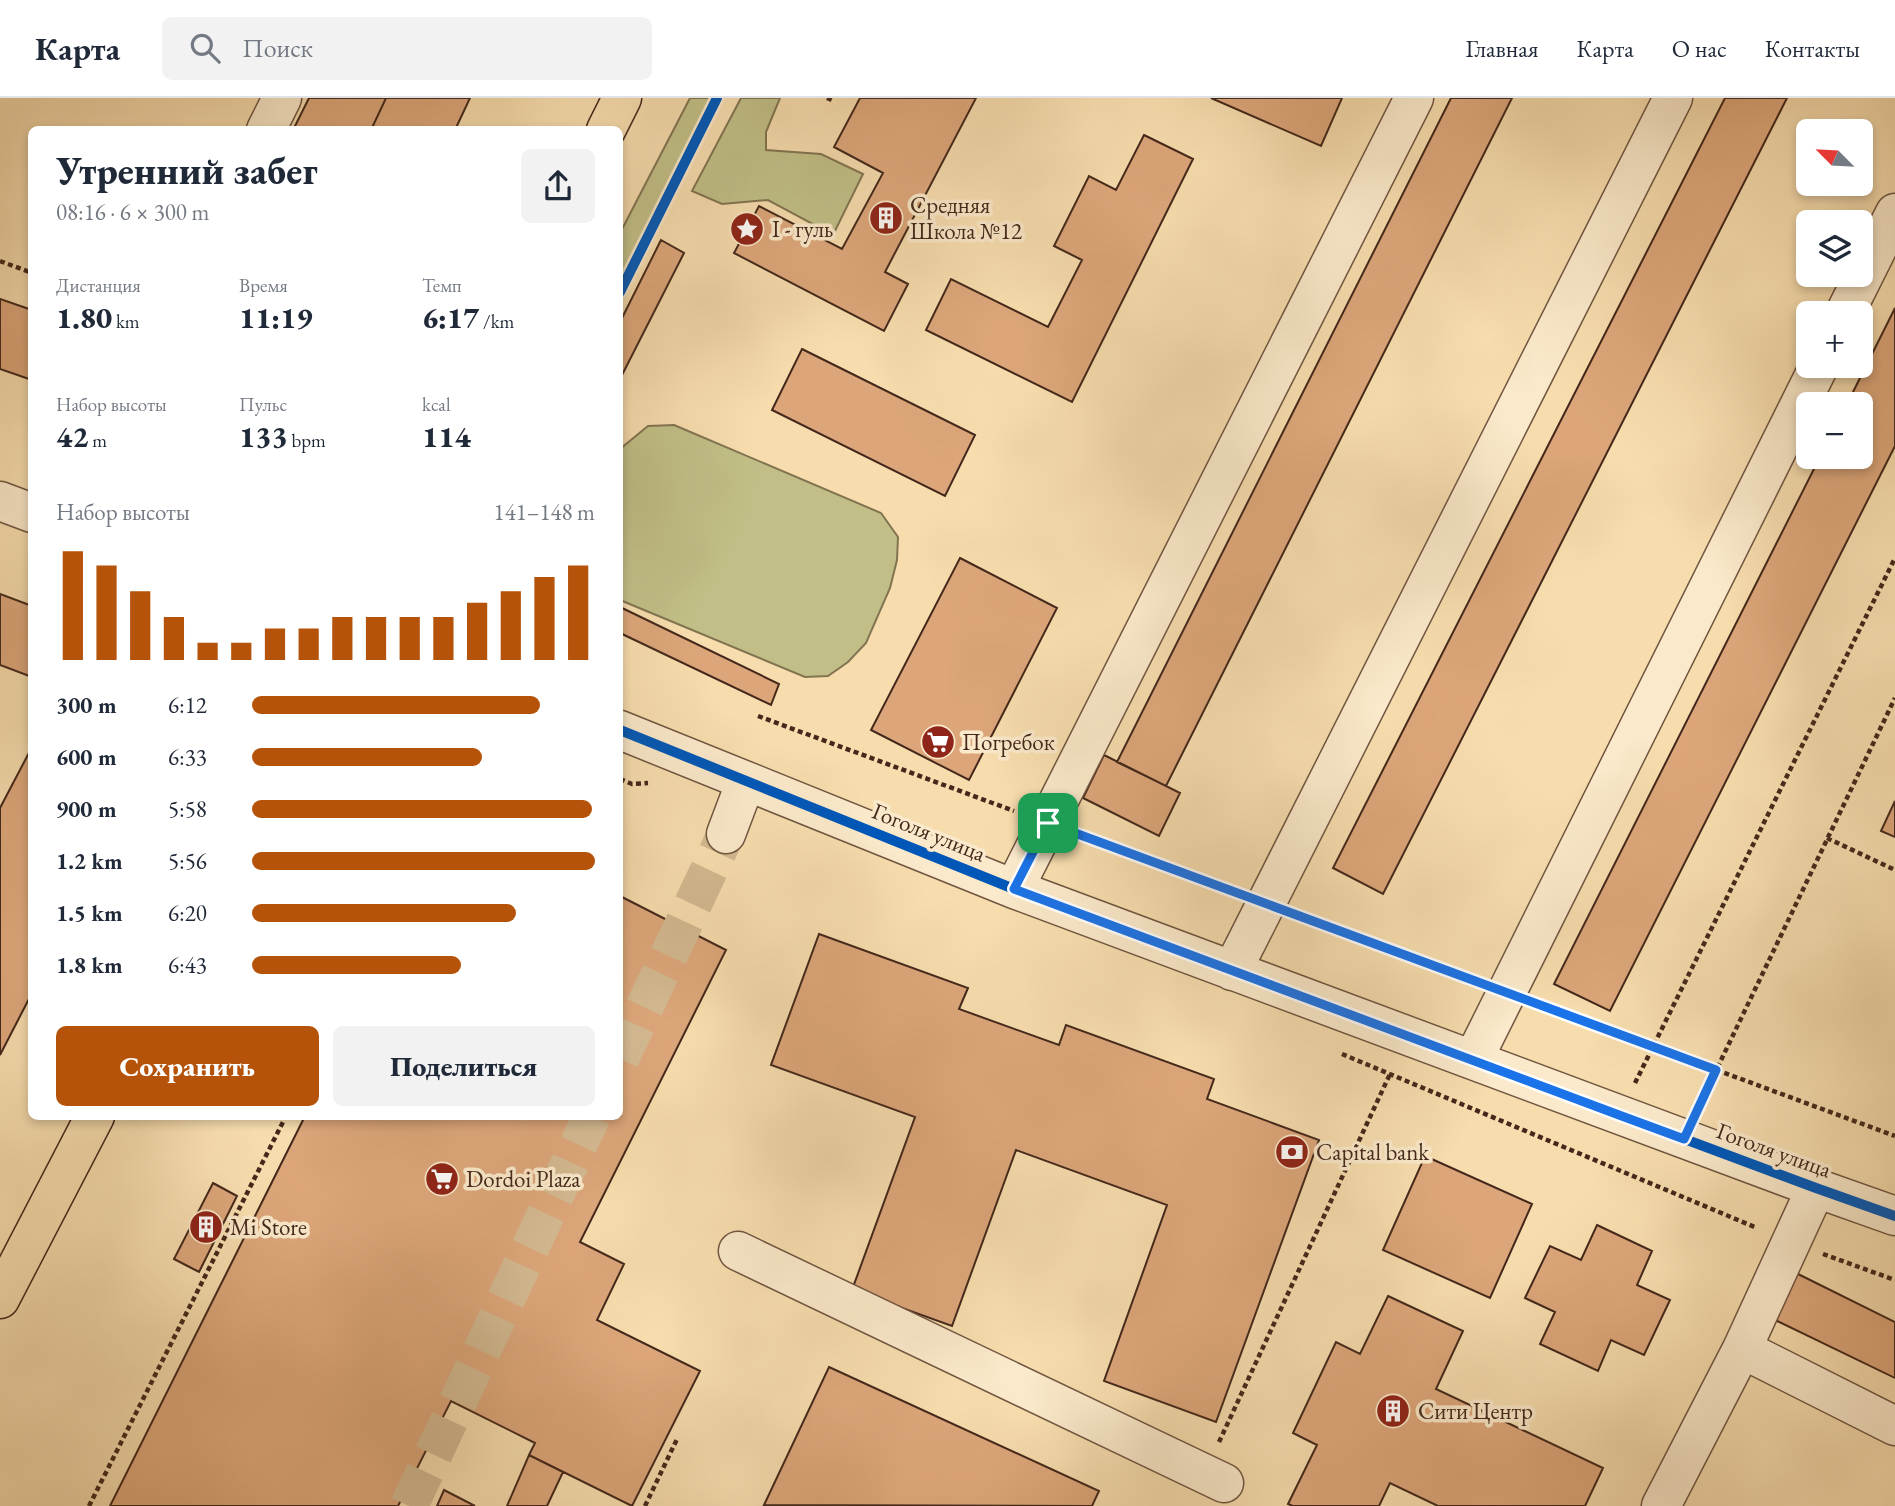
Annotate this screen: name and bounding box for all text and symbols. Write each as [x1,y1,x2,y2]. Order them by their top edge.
search box [162,17,652,80]
text: Карта [35,27,120,70]
icon: search [186,29,224,67]
text: Поиск [242,31,313,65]
text: Главная [1465,33,1539,64]
text: Карта [1577,33,1634,64]
text: О нас [1672,33,1727,64]
text: Контакты [1765,33,1860,64]
north arrow [1796,119,1872,196]
map controls [1796,119,1873,469]
text: Утренний забег [56,146,318,195]
button: share [521,149,595,223]
place label: Средняя Школа №12 [910,190,1022,246]
text: 08:16 · 6 × 300 m [56,197,209,227]
building icon: Средняя Школа №12 [867,199,905,237]
place icon: I - гуль [728,210,766,248]
button: layers [1796,210,1873,287]
place label: I - гуль [772,214,833,244]
text: Дистанция [56,273,141,298]
text: Время [239,273,288,298]
text: Темп [422,273,462,298]
text: 1.80 [56,298,112,337]
text: 11:19 [239,298,312,337]
text: 6:17 [422,298,479,337]
button: + [1796,301,1873,378]
text: km [112,309,140,334]
text: /km [479,309,514,334]
text: Набор высоты [56,392,167,417]
text: Пульс [239,392,287,417]
text: kcal [422,392,451,417]
button: − [1796,392,1873,469]
text: 42 [56,417,88,456]
text: 133 [239,417,288,456]
text: 114 [422,417,471,456]
text: m [88,428,107,453]
text: bpm [288,428,326,453]
text: Набор высоты [56,497,190,527]
text: 141–148 m [494,497,595,527]
text: 300 m [56,690,117,720]
text: 6:12 [168,690,207,720]
supermarket icon: Погребок [919,723,957,761]
place label: Погребок [962,727,1055,757]
text: 600 m [56,742,117,772]
text: 6:33 [168,742,207,772]
pin [1018,793,1078,853]
text: 900 m [56,794,117,824]
text: 5:58 [168,794,207,824]
street label: Гоголя улица [868,796,991,869]
icon: arrive [1029,804,1067,842]
text: 1.2 km [56,846,123,876]
text: 5:56 [168,846,207,876]
text: 1.5 km [56,898,123,928]
text: 6:20 [168,898,207,928]
text: 1.8 km [56,950,123,980]
text: 6:43 [168,950,207,980]
button: Сохранить [56,1026,319,1106]
button: Поделиться [333,1026,595,1106]
street label: Гоголя улица [1713,1115,1836,1185]
bank icon: Capital bank [1273,1133,1311,1171]
place label: Capital bank [1316,1137,1430,1167]
supermarket icon: Dordoi Plaza [423,1160,461,1198]
place label: Dordoi Plaza [466,1164,581,1194]
building icon: Mi Store [187,1208,225,1246]
place label: Mi Store [230,1212,307,1242]
building icon: Сити Центр [1374,1392,1412,1430]
place label: Сити Центр [1418,1396,1533,1426]

